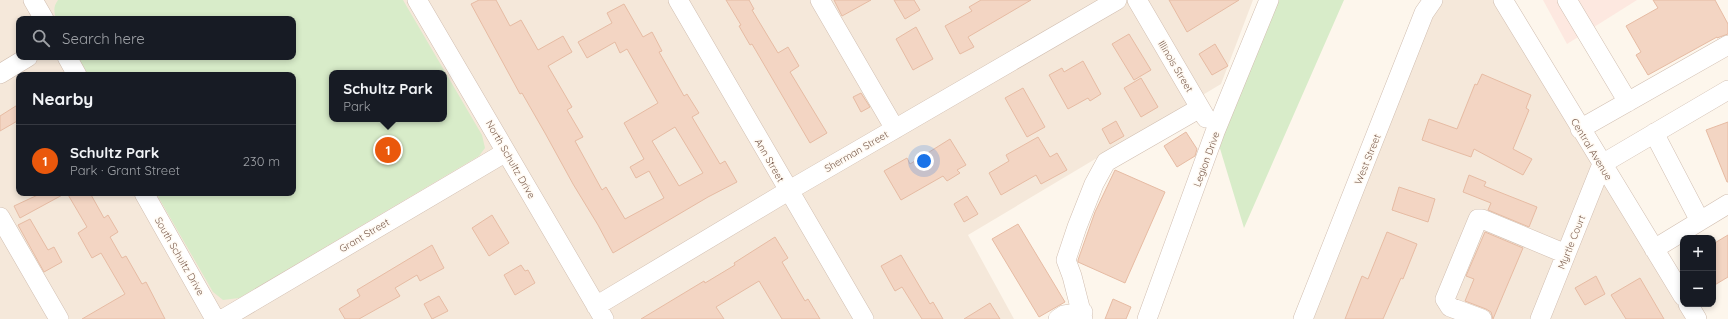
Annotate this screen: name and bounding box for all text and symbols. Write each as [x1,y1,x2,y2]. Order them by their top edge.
search box [16,16,296,60]
icon: search [30,27,52,49]
text: Search here [62,29,145,48]
street label: Illinois Street [1155,38,1196,95]
popup [329,70,447,122]
text: Schultz Park [343,79,433,98]
text: Nearby [32,88,93,109]
text: Park [343,98,371,114]
street label: Central Avenue [1568,116,1615,183]
street label: North Schultz Drive [483,118,538,201]
street label: Sherman Street [822,128,891,175]
street label: Legion Drive [1190,129,1223,189]
street label: West Street [1351,131,1384,186]
pin: 1 [375,135,401,165]
street label: Ann Street [752,136,788,185]
text: Schultz Park [70,143,159,162]
your location [914,151,934,171]
text: 1 [42,153,48,169]
text: 230 m [243,153,280,169]
text: Park · Grant Street [70,162,180,178]
street label: Myrtle Court [1555,213,1588,271]
street label: South Schultz Drive [152,215,208,298]
street label: Grant Street [337,215,392,255]
map controls [1680,235,1716,307]
button: + [1680,235,1716,271]
button: − [1680,271,1716,307]

